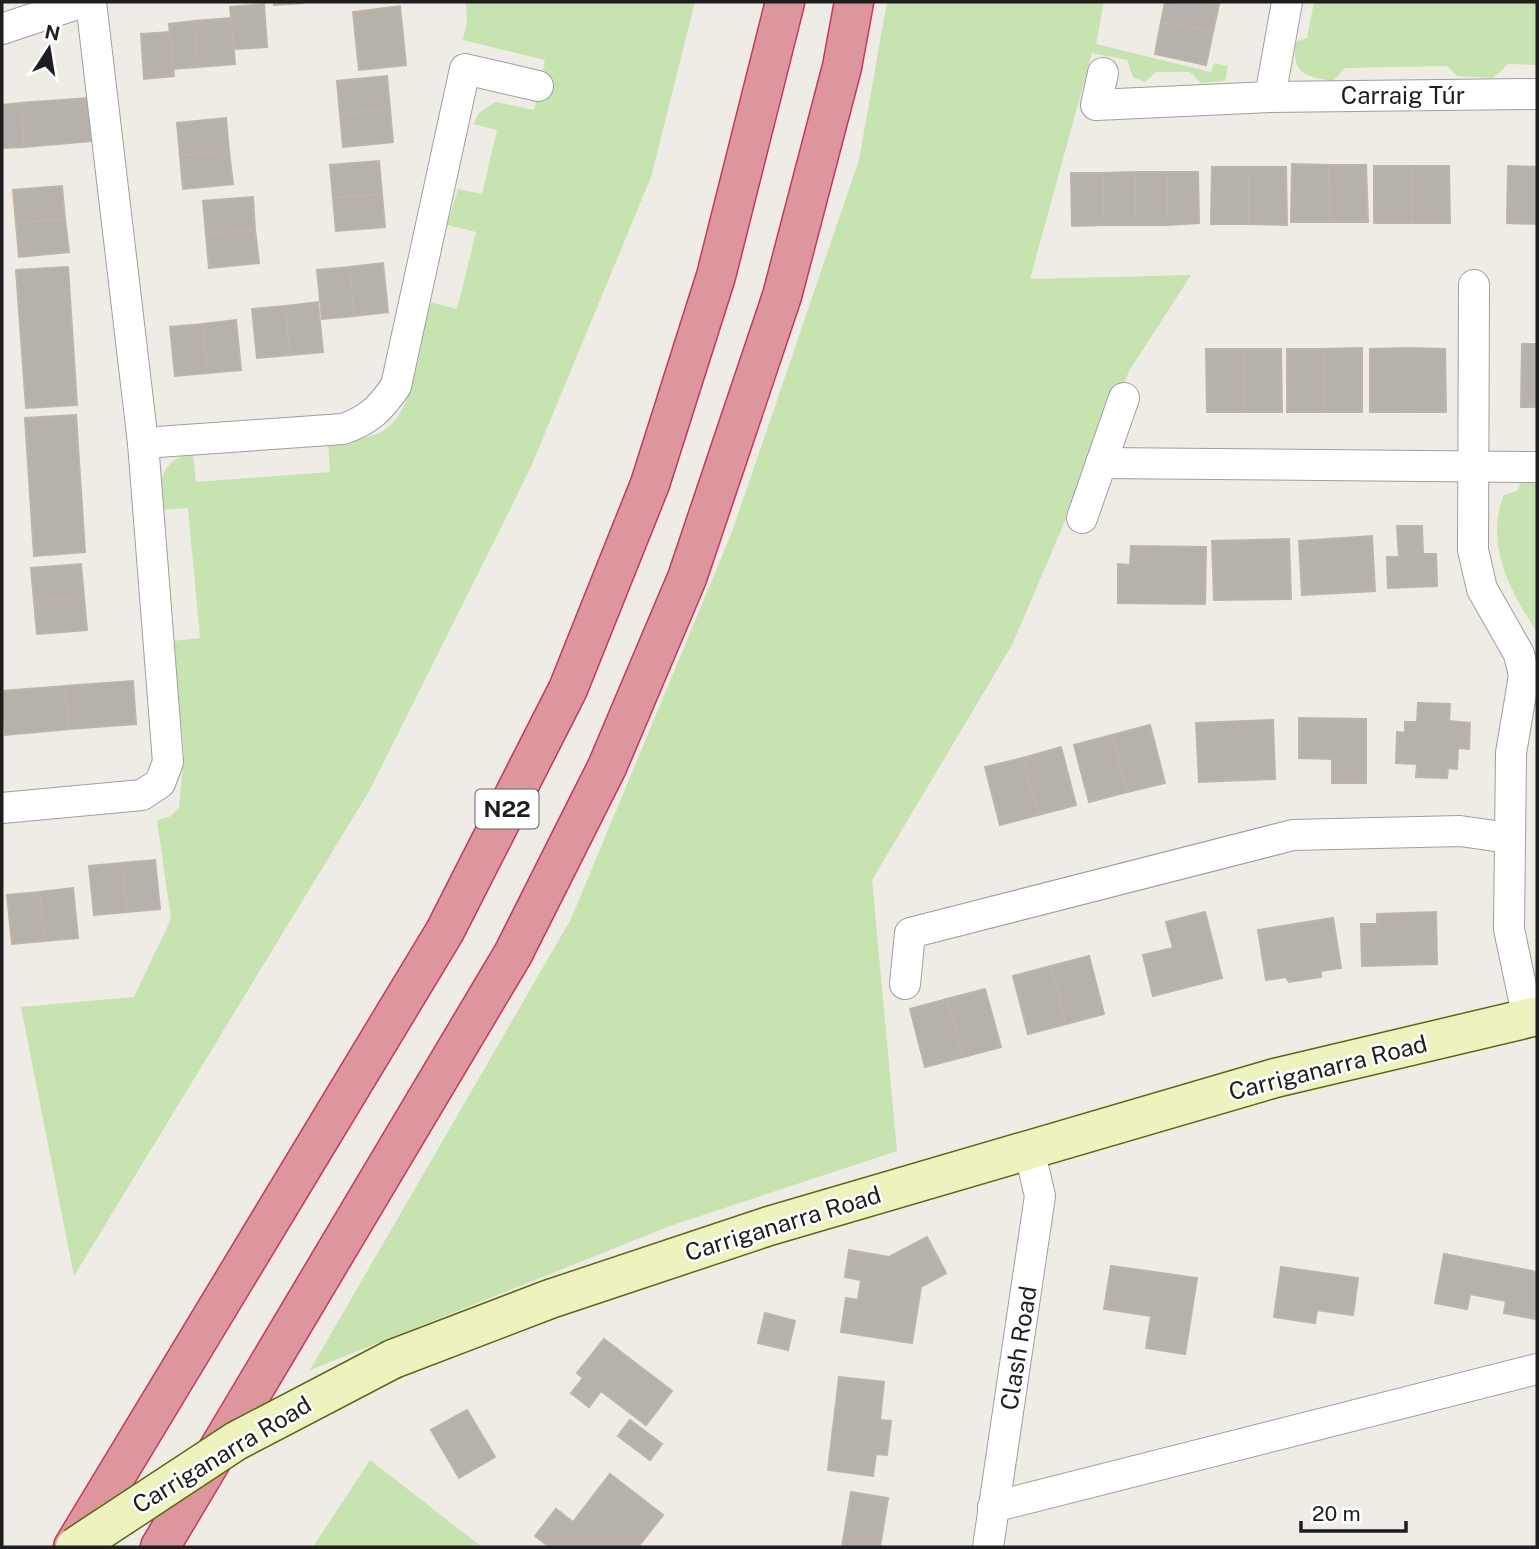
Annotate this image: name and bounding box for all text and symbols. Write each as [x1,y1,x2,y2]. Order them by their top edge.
north arrow [14,14,84,84]
text: N [43,20,62,45]
street label: Carraig Túr [1341,81,1465,109]
road number: N22 [476,790,538,828]
street label: Carriganarra Road [1226,1029,1430,1105]
street label: Carriganarra Road [681,1180,884,1266]
street label: Clash Road [994,1284,1042,1412]
street label: Carriganarra Road [127,1390,316,1519]
scale bar [1301,1490,1406,1534]
text: 20 m [1312,1501,1361,1526]

